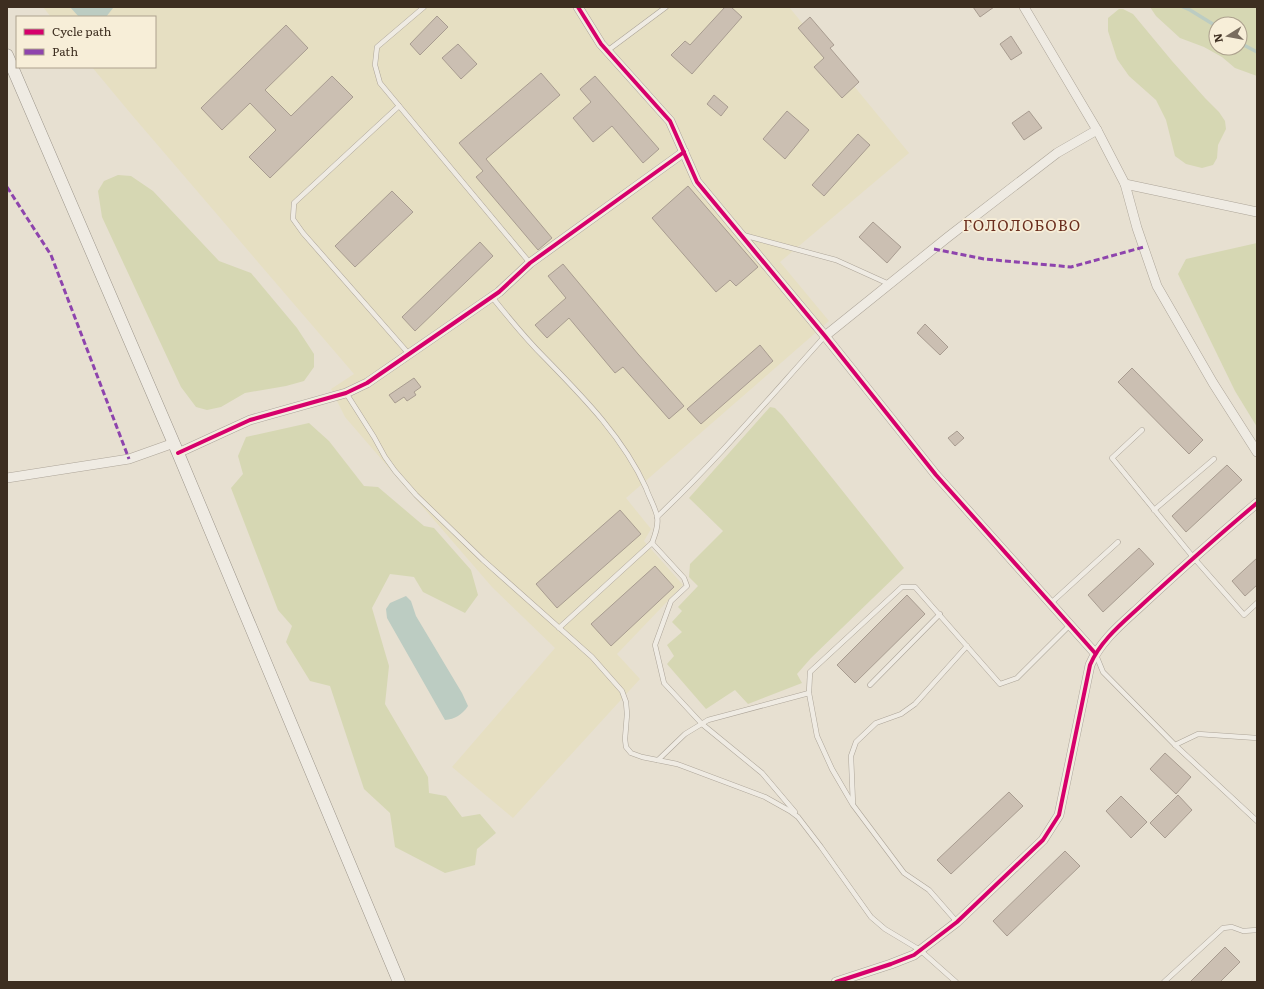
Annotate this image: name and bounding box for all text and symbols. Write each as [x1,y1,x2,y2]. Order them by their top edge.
legend [16,16,156,68]
north arrow [1208,16,1248,56]
text: Cycle path [52,22,112,40]
text: N [1208,32,1226,44]
text: Path [52,42,78,60]
district label: ГОЛОЛОБОВО [963,213,1081,236]

